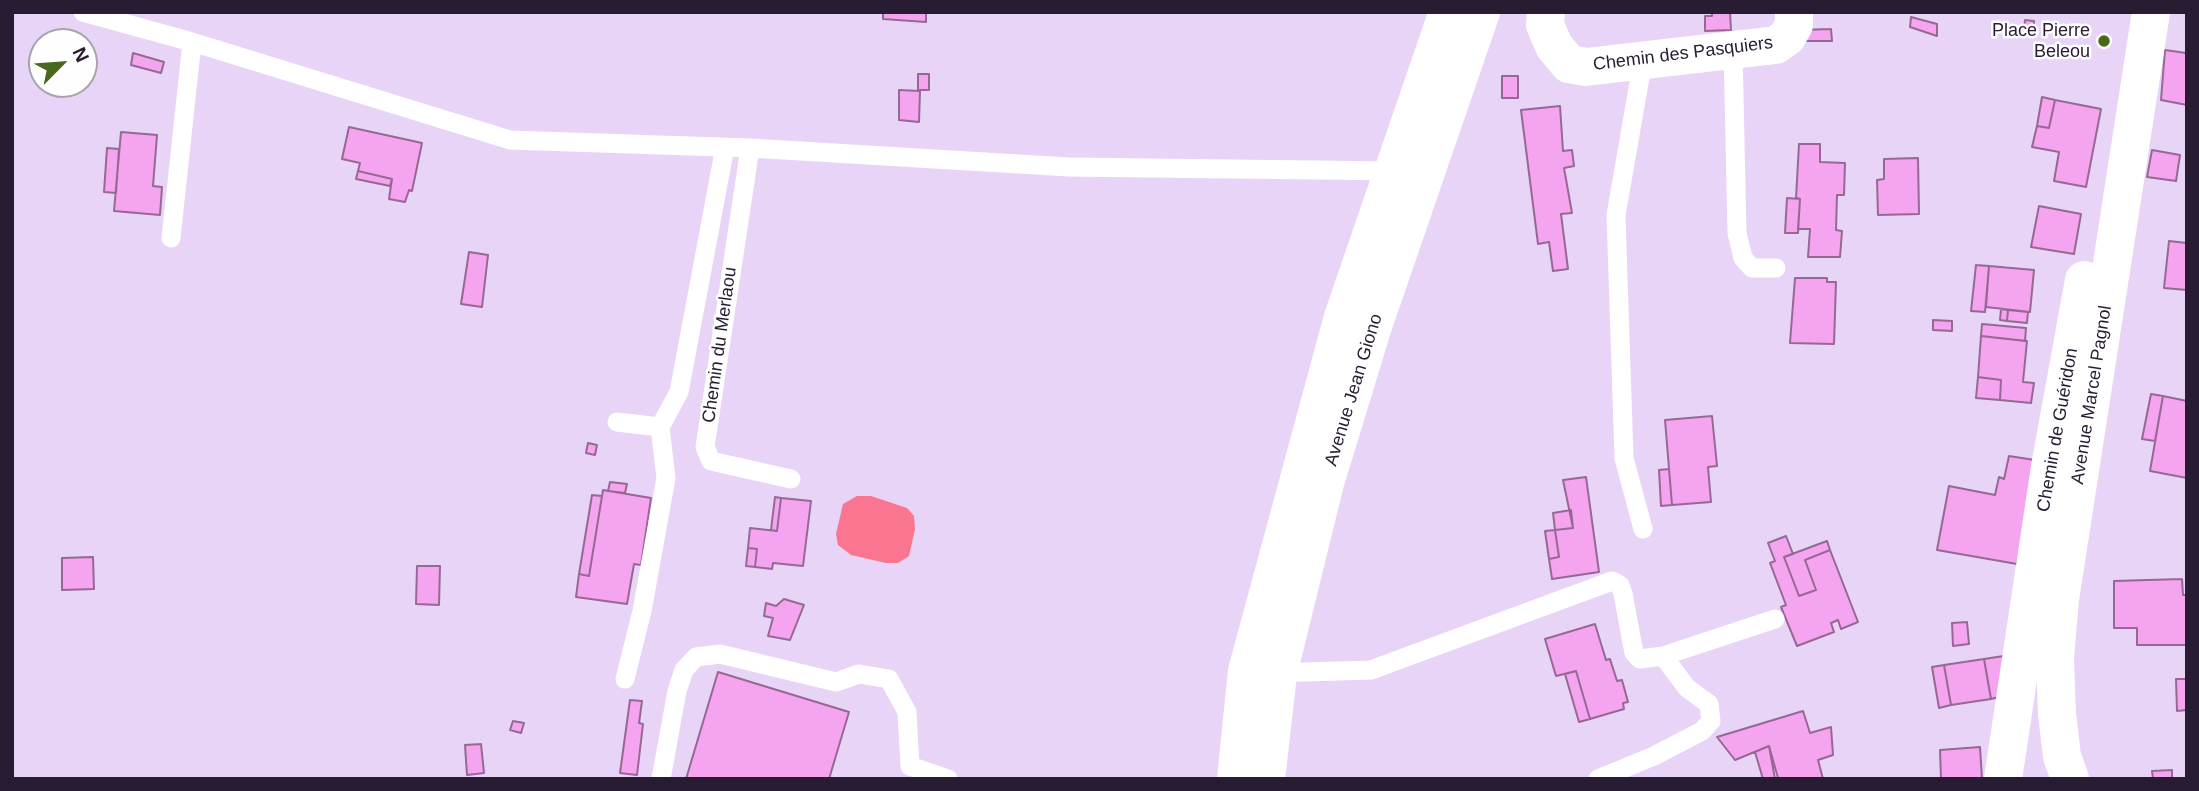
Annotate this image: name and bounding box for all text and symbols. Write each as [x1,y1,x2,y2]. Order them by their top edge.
place label: Place Pierre Beleou [1992,20,2090,62]
north arrow [28,28,98,98]
street label: Chemin des Pasquiers [1592,32,1774,76]
marker: Place Pierre Beleou [2096,33,2112,49]
text: N [68,44,93,65]
street label: Chemin du Merlaou [698,266,742,424]
street label: Avenue Marcel Pagnol [2067,304,2117,486]
street label: Avenue Jean Giono [1321,311,1387,469]
street label: Chemin de Guéridon [2033,346,2083,514]

